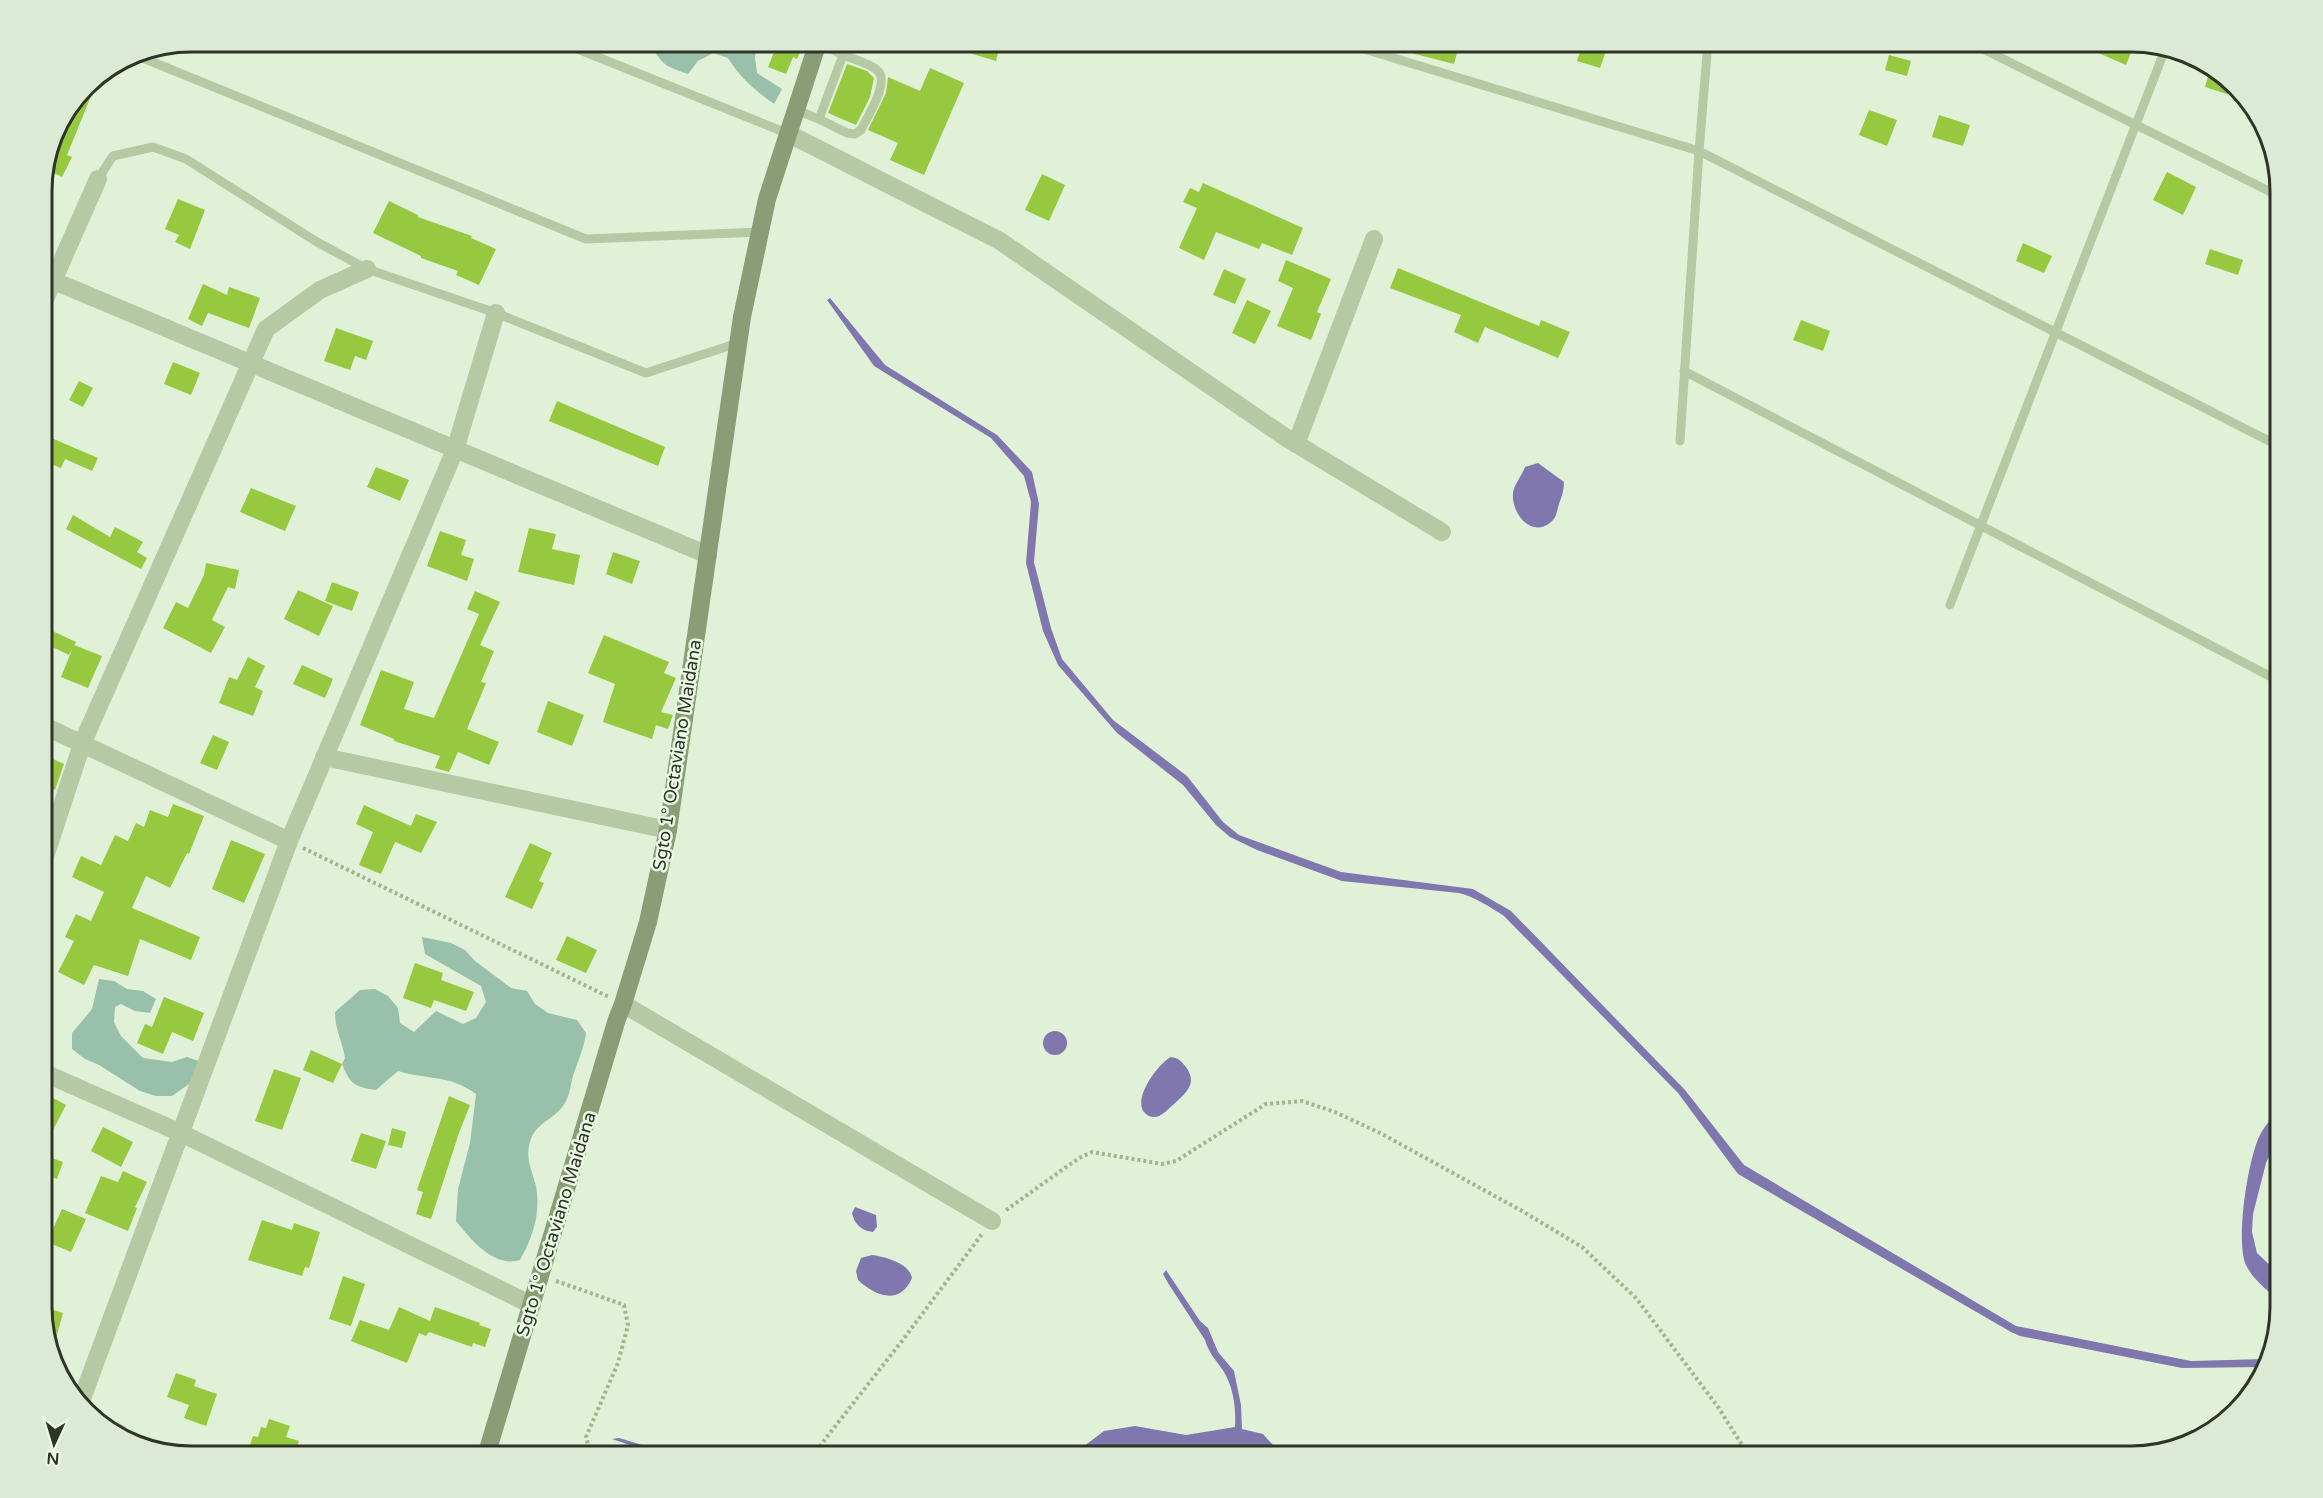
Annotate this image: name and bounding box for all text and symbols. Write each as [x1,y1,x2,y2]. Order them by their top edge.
street label: Sgto 1° Octaviano Maidana [648,638,706,872]
street label: Sgto 1° Octaviano Maidana [511,1109,601,1339]
north arrow [24,1414,84,1474]
text: N [46,1448,60,1468]

